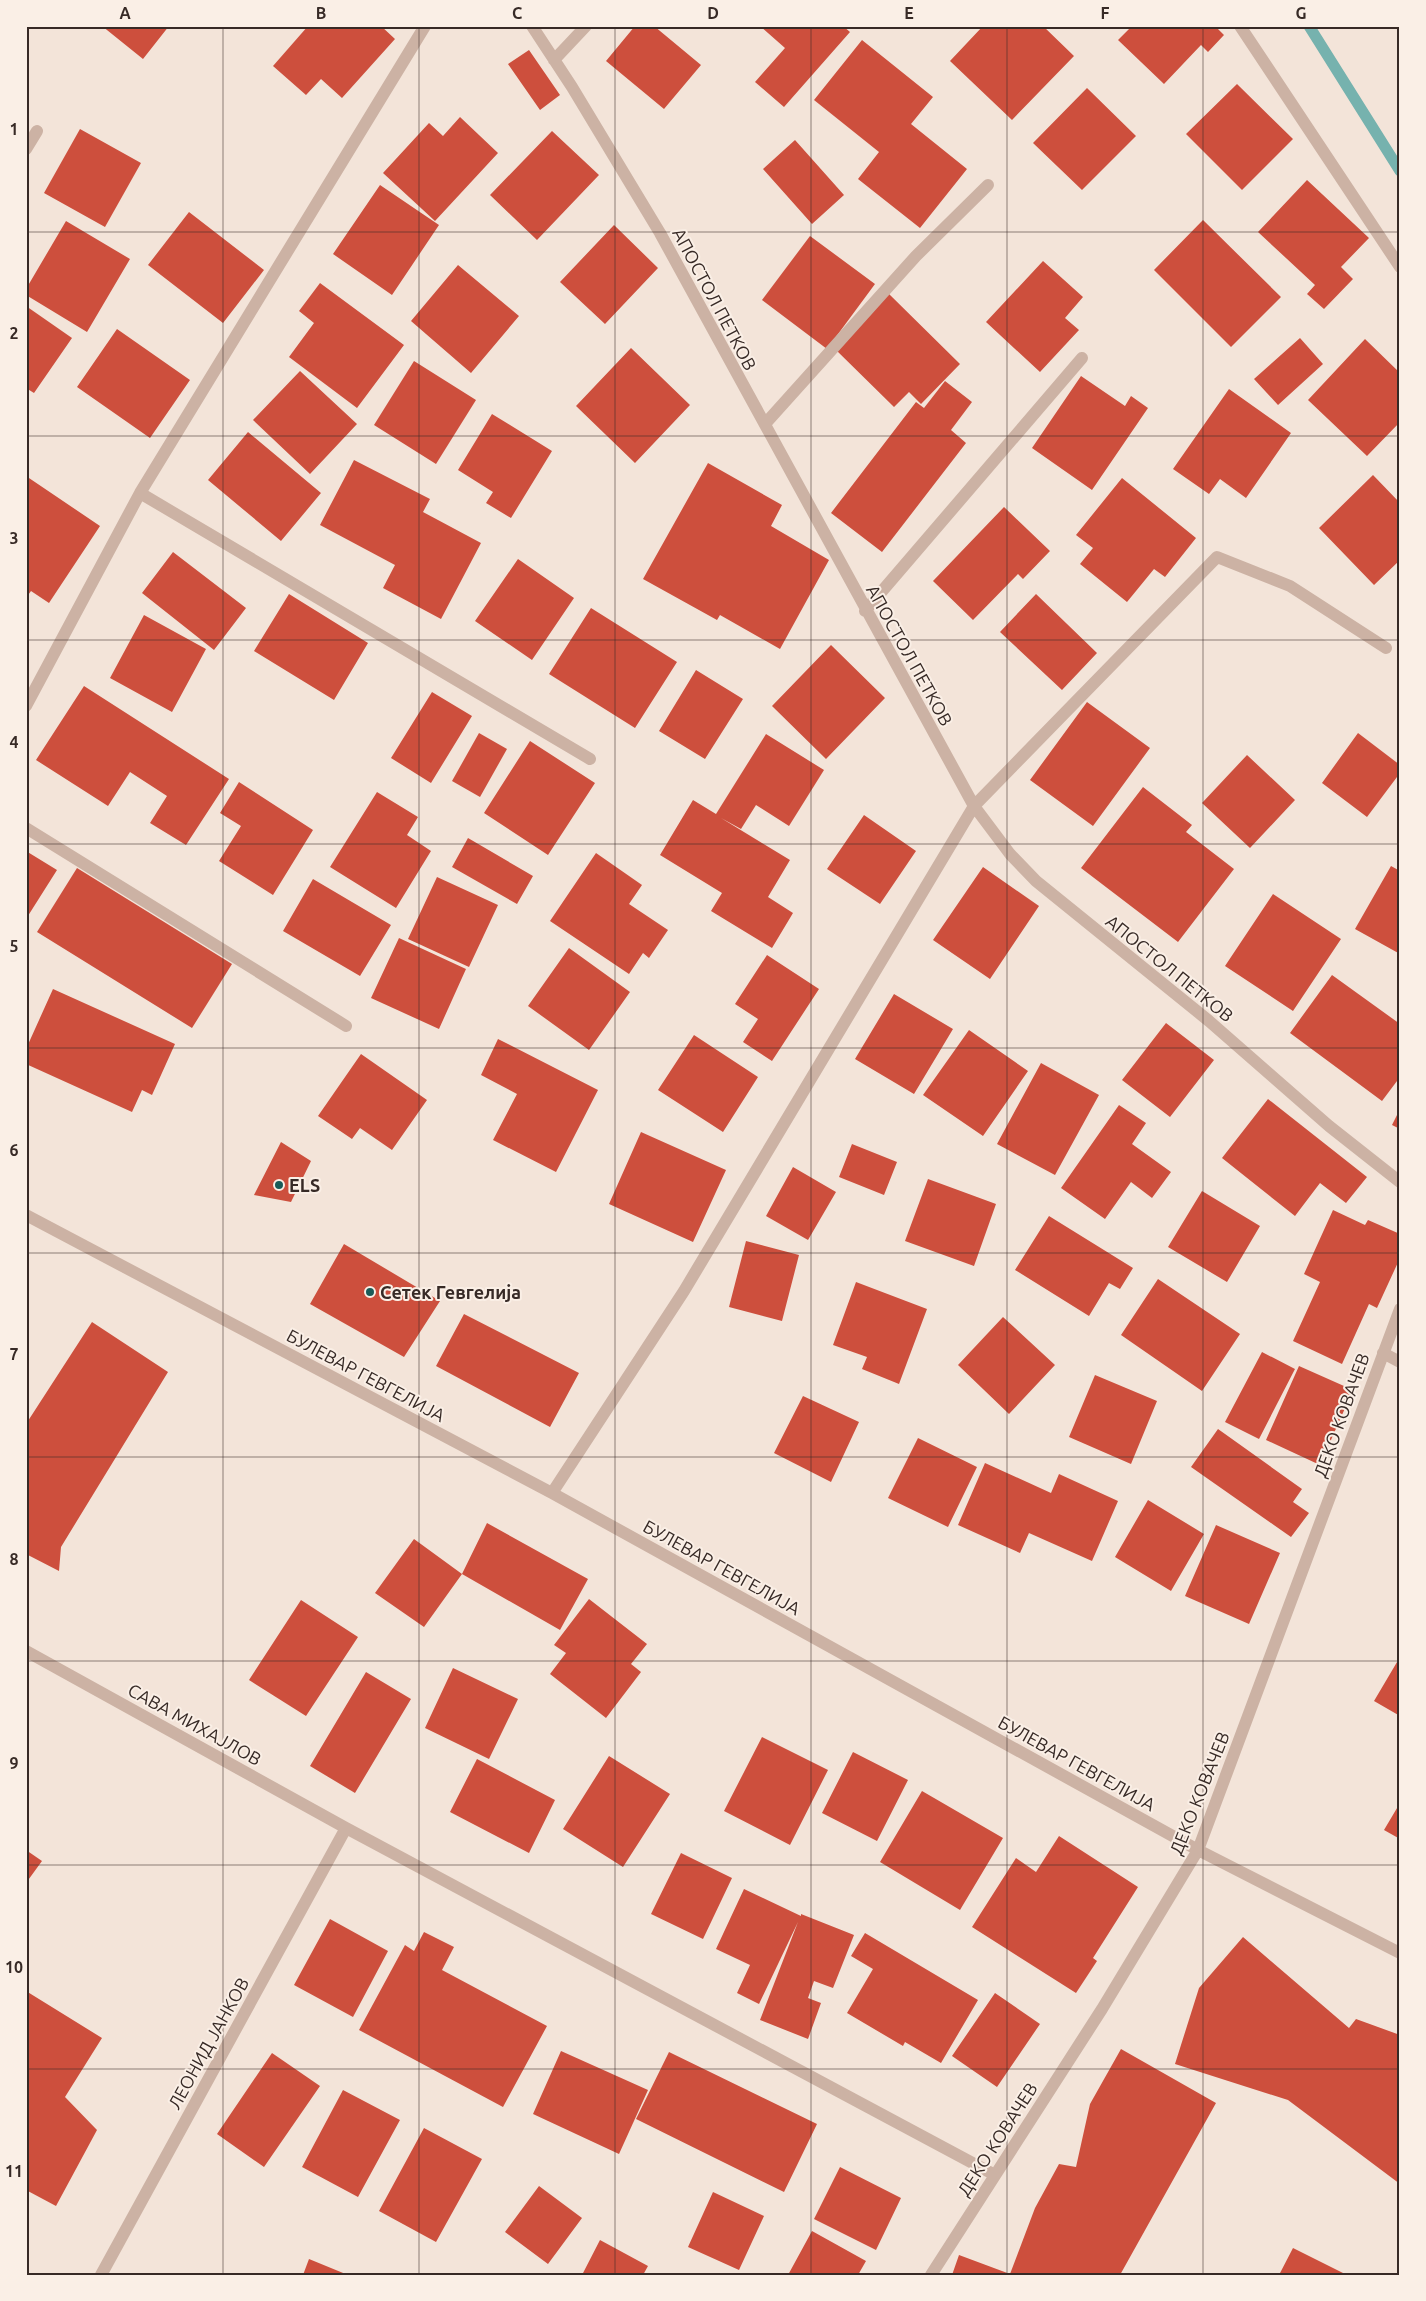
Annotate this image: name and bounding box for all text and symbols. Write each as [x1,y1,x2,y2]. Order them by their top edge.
text: A [119,4,131,22]
text: B [316,4,326,22]
text: C [512,4,522,22]
text: D [707,4,719,22]
text: E [904,4,914,22]
text: F [1101,4,1110,22]
text: G [1295,4,1307,22]
text: 1 [9,120,19,138]
street label: АПОСТОЛ ПЕТКОВ [669,225,761,373]
text: 2 [9,324,19,342]
text: 3 [9,529,19,547]
street label: АПОСТОЛ ПЕТКОВ [863,581,957,729]
text: 4 [9,733,19,751]
street label: АПОСТОЛ ПЕТКОВ [1102,911,1238,1025]
text: 5 [9,937,19,955]
text: 6 [9,1141,19,1159]
place label: ELS [289,1175,320,1195]
marker: ELS [273,1179,285,1191]
place label: Сетек Гевгелија [380,1282,521,1302]
marker: Сетек Гевгелија [364,1286,376,1298]
street label: БУЛЕВАР ГЕВГЕЛИЈА [284,1325,449,1425]
text: 7 [9,1345,19,1363]
street label: ДЕКО КОВАЧЕВ [1309,1350,1373,1480]
street label: БУЛЕВАР ГЕВГЕЛИЈА [640,1516,804,1619]
text: 8 [9,1550,19,1568]
street label: САВА МИХАЈЛОВ [125,1679,265,1769]
street label: БУЛЕВАР ГЕВГЕЛИЈА [995,1712,1159,1815]
street label: ДЕКО КОВАЧЕВ [1165,1729,1233,1857]
text: 9 [9,1754,19,1772]
text: 10 [5,1958,23,1976]
street label: ЛЕОНИД ЈАНКОВ [164,1974,252,2112]
street label: ДЕКО КОВАЧЕВ [953,2079,1041,2199]
text: 11 [5,2162,23,2180]

